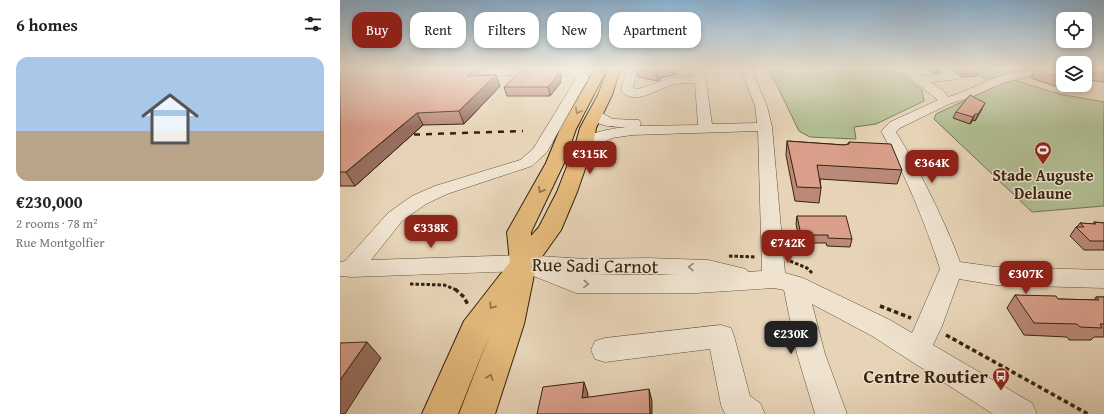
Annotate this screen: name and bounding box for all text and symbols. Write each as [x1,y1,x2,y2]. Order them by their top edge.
text: 6 homes [16,12,78,37]
chip: Buy [352,12,402,48]
chip: Rent [410,12,466,48]
chip: Filters [474,12,539,48]
chip: New [547,12,601,48]
chip: Apartment [609,12,701,48]
map controls [1056,12,1092,92]
button: locate [1056,12,1092,48]
icon: filters [302,13,324,35]
button: layers [1056,56,1092,92]
icon: home [134,83,206,155]
one-way arrow [575,107,583,114]
sports icon: Stade Auguste Delaune [1033,140,1053,165]
pin: €315K [562,141,618,175]
text: €315K [572,144,608,163]
pin: €364K [904,150,960,184]
text: €364K [914,153,950,172]
place label: Stade Auguste Delaune [992,163,1094,205]
one-way arrow [538,186,545,194]
text: €230,000 [16,189,82,214]
text: 2 rooms · 78 m² [16,214,98,233]
pin: €338K [403,215,459,249]
text: €338K [413,218,449,237]
pin: €742K [760,230,816,264]
text: Rue Montgolfier [16,233,105,252]
text: €742K [770,233,806,252]
street label: Rue Sadi Carnot [532,250,659,280]
pin: €307K [998,261,1054,295]
one-way arrow [688,263,694,272]
text: €307K [1008,264,1044,283]
one-way arrow [583,280,589,289]
one-way arrow [489,302,497,309]
pin: €230K [763,321,819,355]
text: €230K [773,324,809,343]
place label: Centre Routier [864,362,988,390]
bus stop icon: Centre Routier [991,366,1011,391]
one-way arrow [485,374,494,381]

